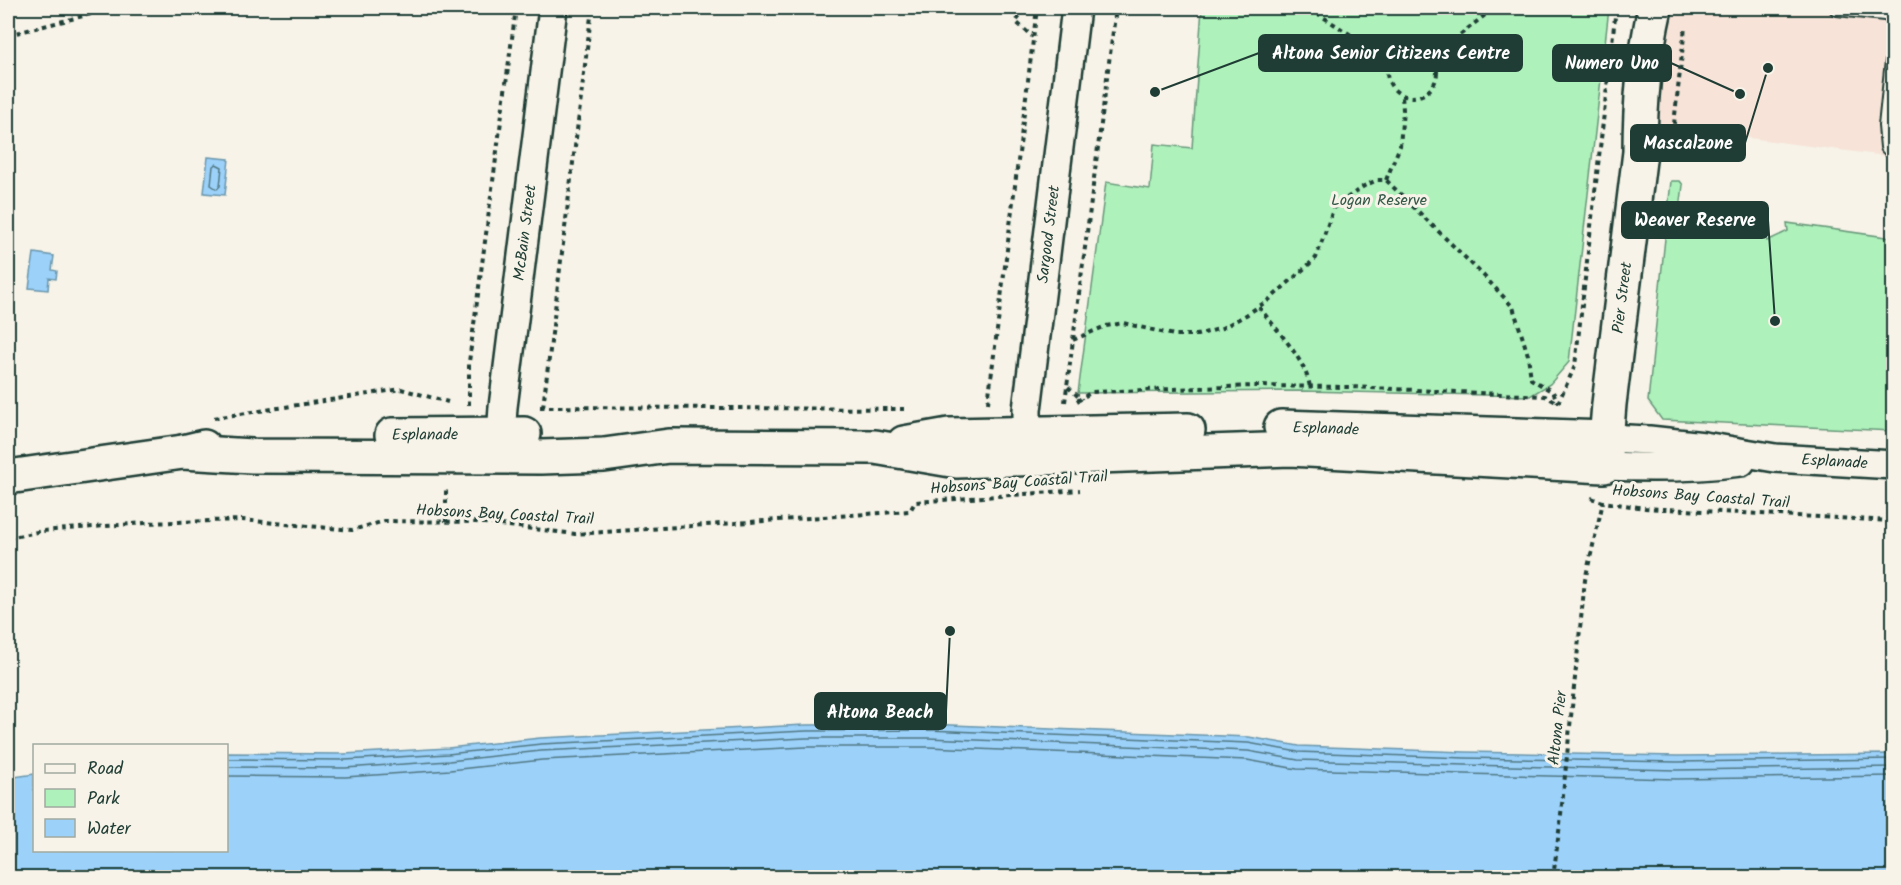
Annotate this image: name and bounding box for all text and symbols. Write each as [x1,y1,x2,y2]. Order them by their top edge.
callout: Altona Senior Citizens Centre [1259,35,1522,71]
text: Altona Senior Citizens Centre [1272,40,1510,69]
callout: Numero Uno [1553,45,1671,81]
text: Numero Uno [1565,50,1659,79]
callout: Mascalzone [1631,125,1745,161]
text: Mascalzone [1643,130,1733,159]
street label: McBain Street [506,182,543,282]
street label: Sargood Street [1030,183,1067,285]
park label: Logan Reserve [1331,188,1427,213]
callout: Weaver Reserve [1622,202,1768,238]
text: Weaver Reserve [1634,207,1756,236]
street label: Pier Street [1605,260,1639,335]
street label: Esplanade [1292,415,1360,442]
street label: Esplanade [392,422,458,448]
street label: Esplanade [1801,447,1868,476]
street label: Hobsons Bay Coastal Trail [929,464,1109,502]
street label: Hobsons Bay Coastal Trail [1611,478,1791,516]
street label: Hobsons Bay Coastal Trail [415,498,595,532]
street label: Altona Pier [1542,688,1575,766]
callout: Altona Beach [815,693,946,729]
text: Altona Beach [827,699,933,728]
legend [33,744,228,852]
text: Road [87,755,124,784]
text: Park [87,785,120,814]
text: Water [87,815,132,844]

